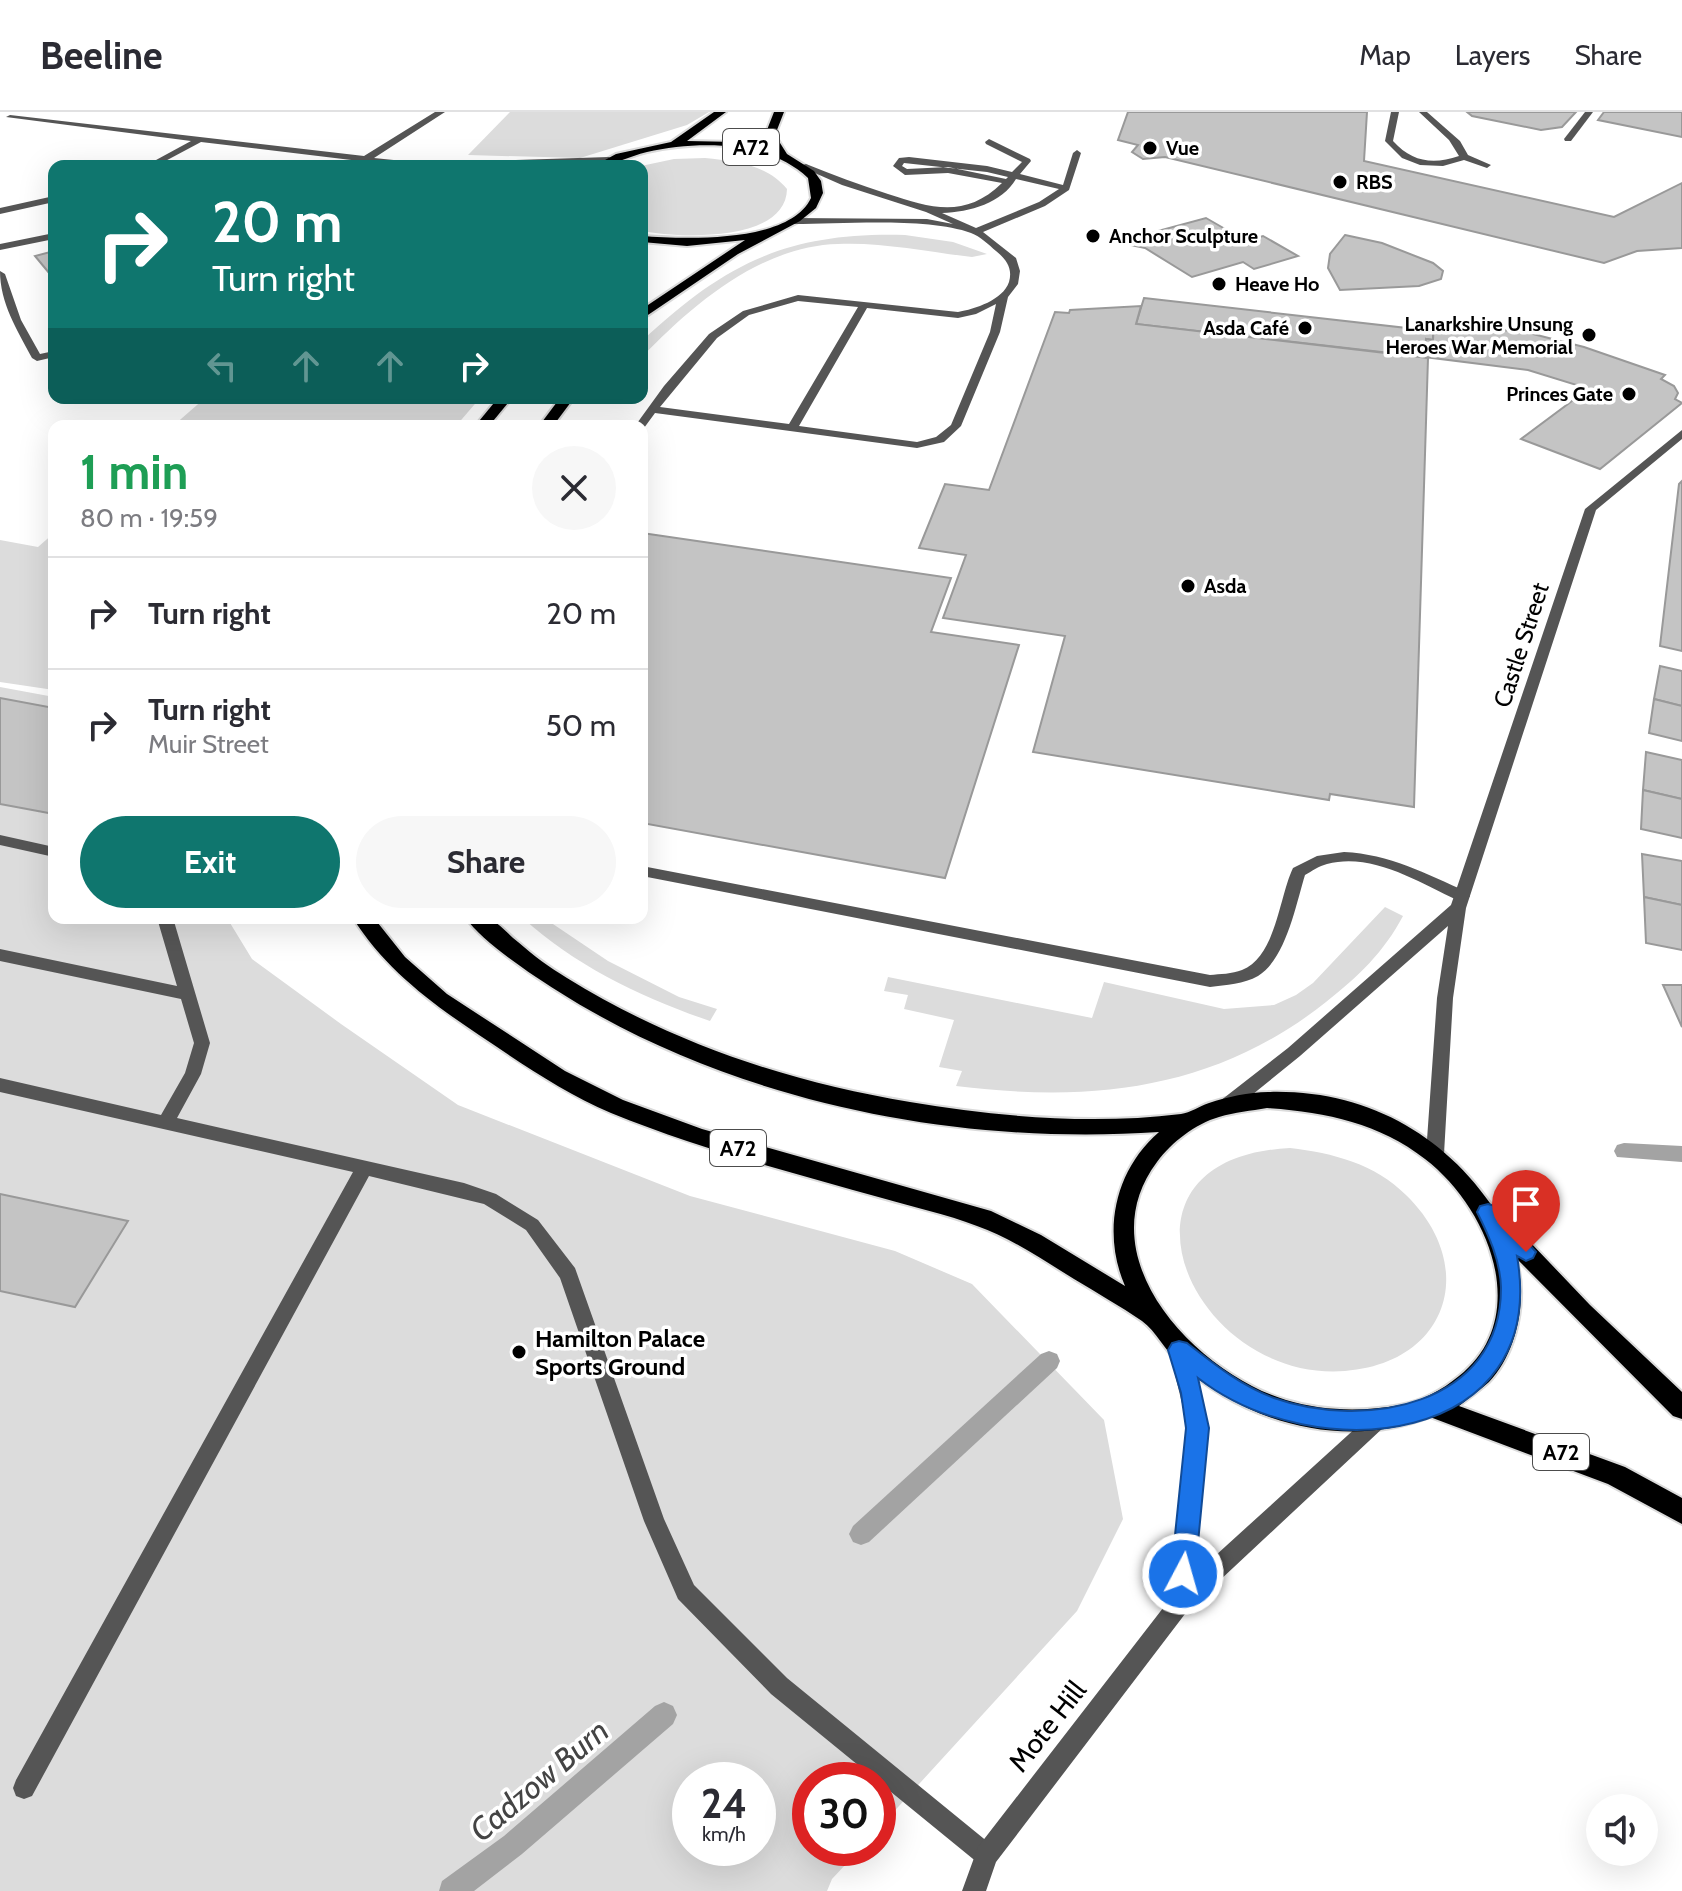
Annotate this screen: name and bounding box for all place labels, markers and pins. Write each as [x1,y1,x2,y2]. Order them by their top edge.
place label: Vue [1166,136,1199,160]
marker: Vue [1141,139,1159,157]
place label: RBS [1356,170,1393,194]
marker: RBS [1331,173,1349,191]
place label: Anchor Sculpture [1109,224,1258,248]
marker: Anchor Sculpture [1084,227,1102,245]
place label: Heave Ho [1235,272,1319,296]
marker: Heave Ho [1210,275,1228,293]
place label: Lanarkshire Unsung Heroes War Memorial [1386,312,1573,359]
place label: Asda Café [1203,316,1289,340]
marker: Asda Café [1296,319,1314,337]
marker: Lanarkshire Unsung Heroes War Memorial [1580,326,1598,344]
place label: Princes Gate [1506,382,1613,406]
marker: Princes Gate [1620,385,1638,403]
place label: Asda [1204,574,1246,598]
marker: Asda [1179,577,1197,595]
pin [1492,1170,1560,1252]
place label: Hamilton Palace Sports Ground [535,1324,705,1381]
marker: Hamilton Palace Sports Ground [510,1343,528,1361]

